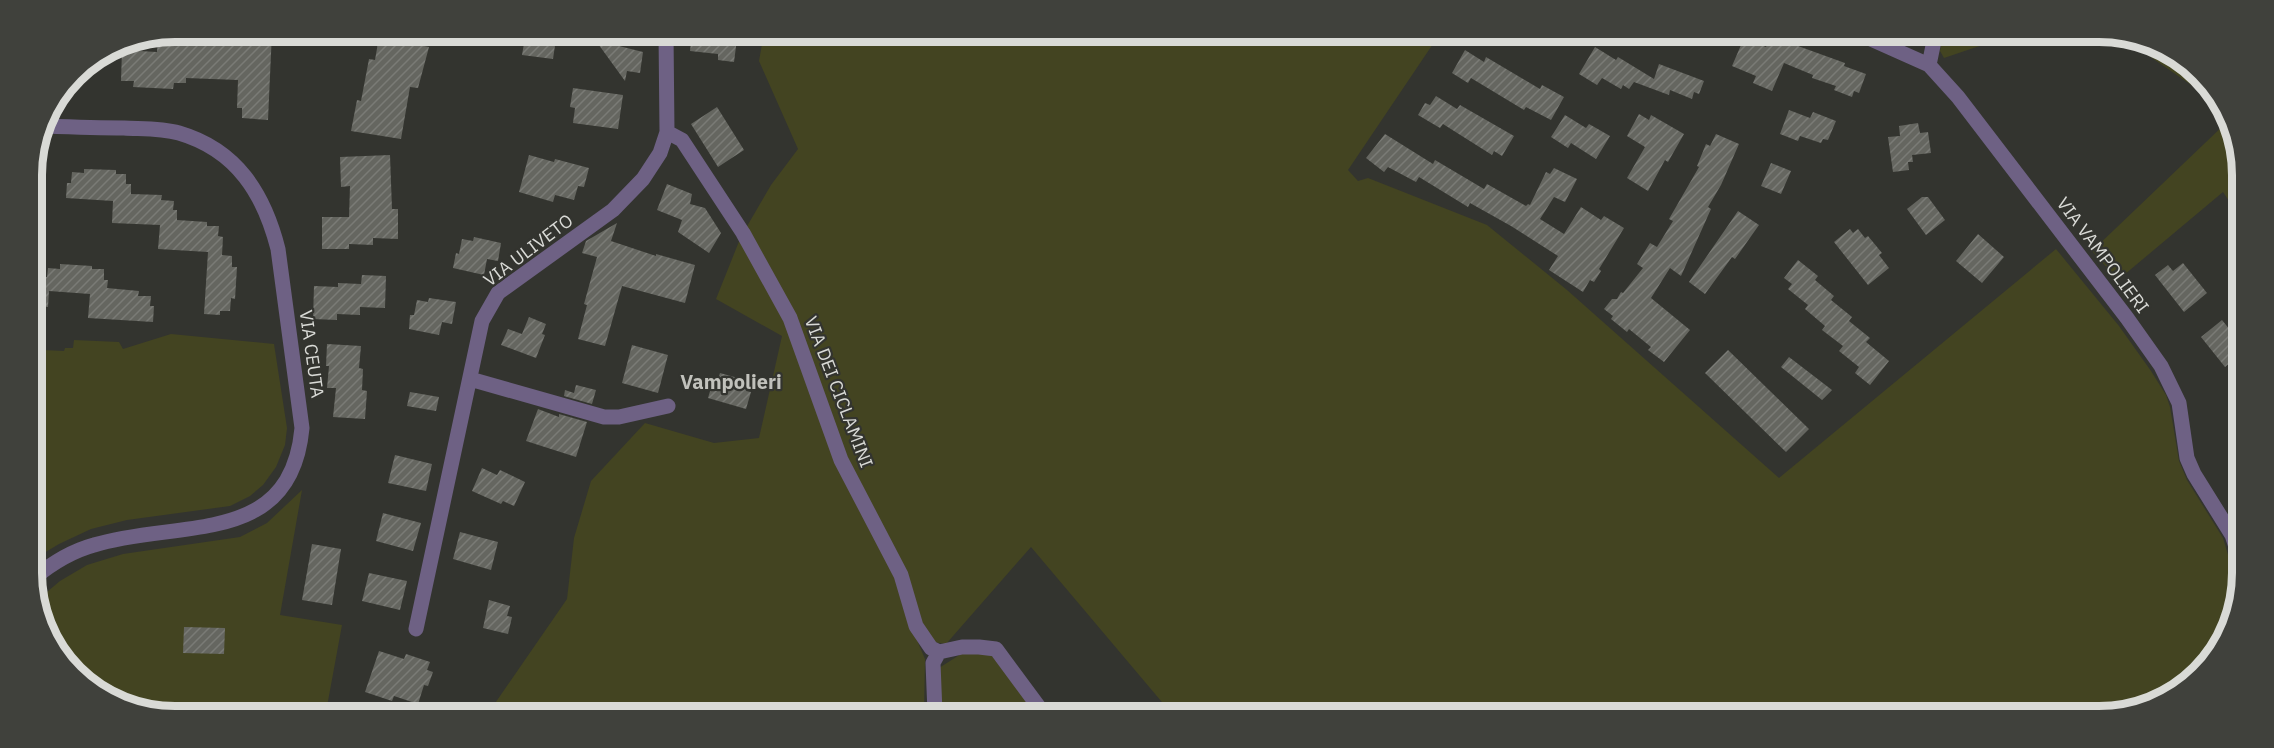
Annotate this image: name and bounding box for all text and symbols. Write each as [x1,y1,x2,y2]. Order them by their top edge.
street label: VIA VAMPOLIERI [2052,192,2154,318]
street label: VIA ULIVETO [479,209,577,291]
street label: VIA CEUTA [294,309,330,400]
street label: VIA DEI CICLAMINI [800,313,878,471]
district label: Vampolieri [680,368,782,395]

